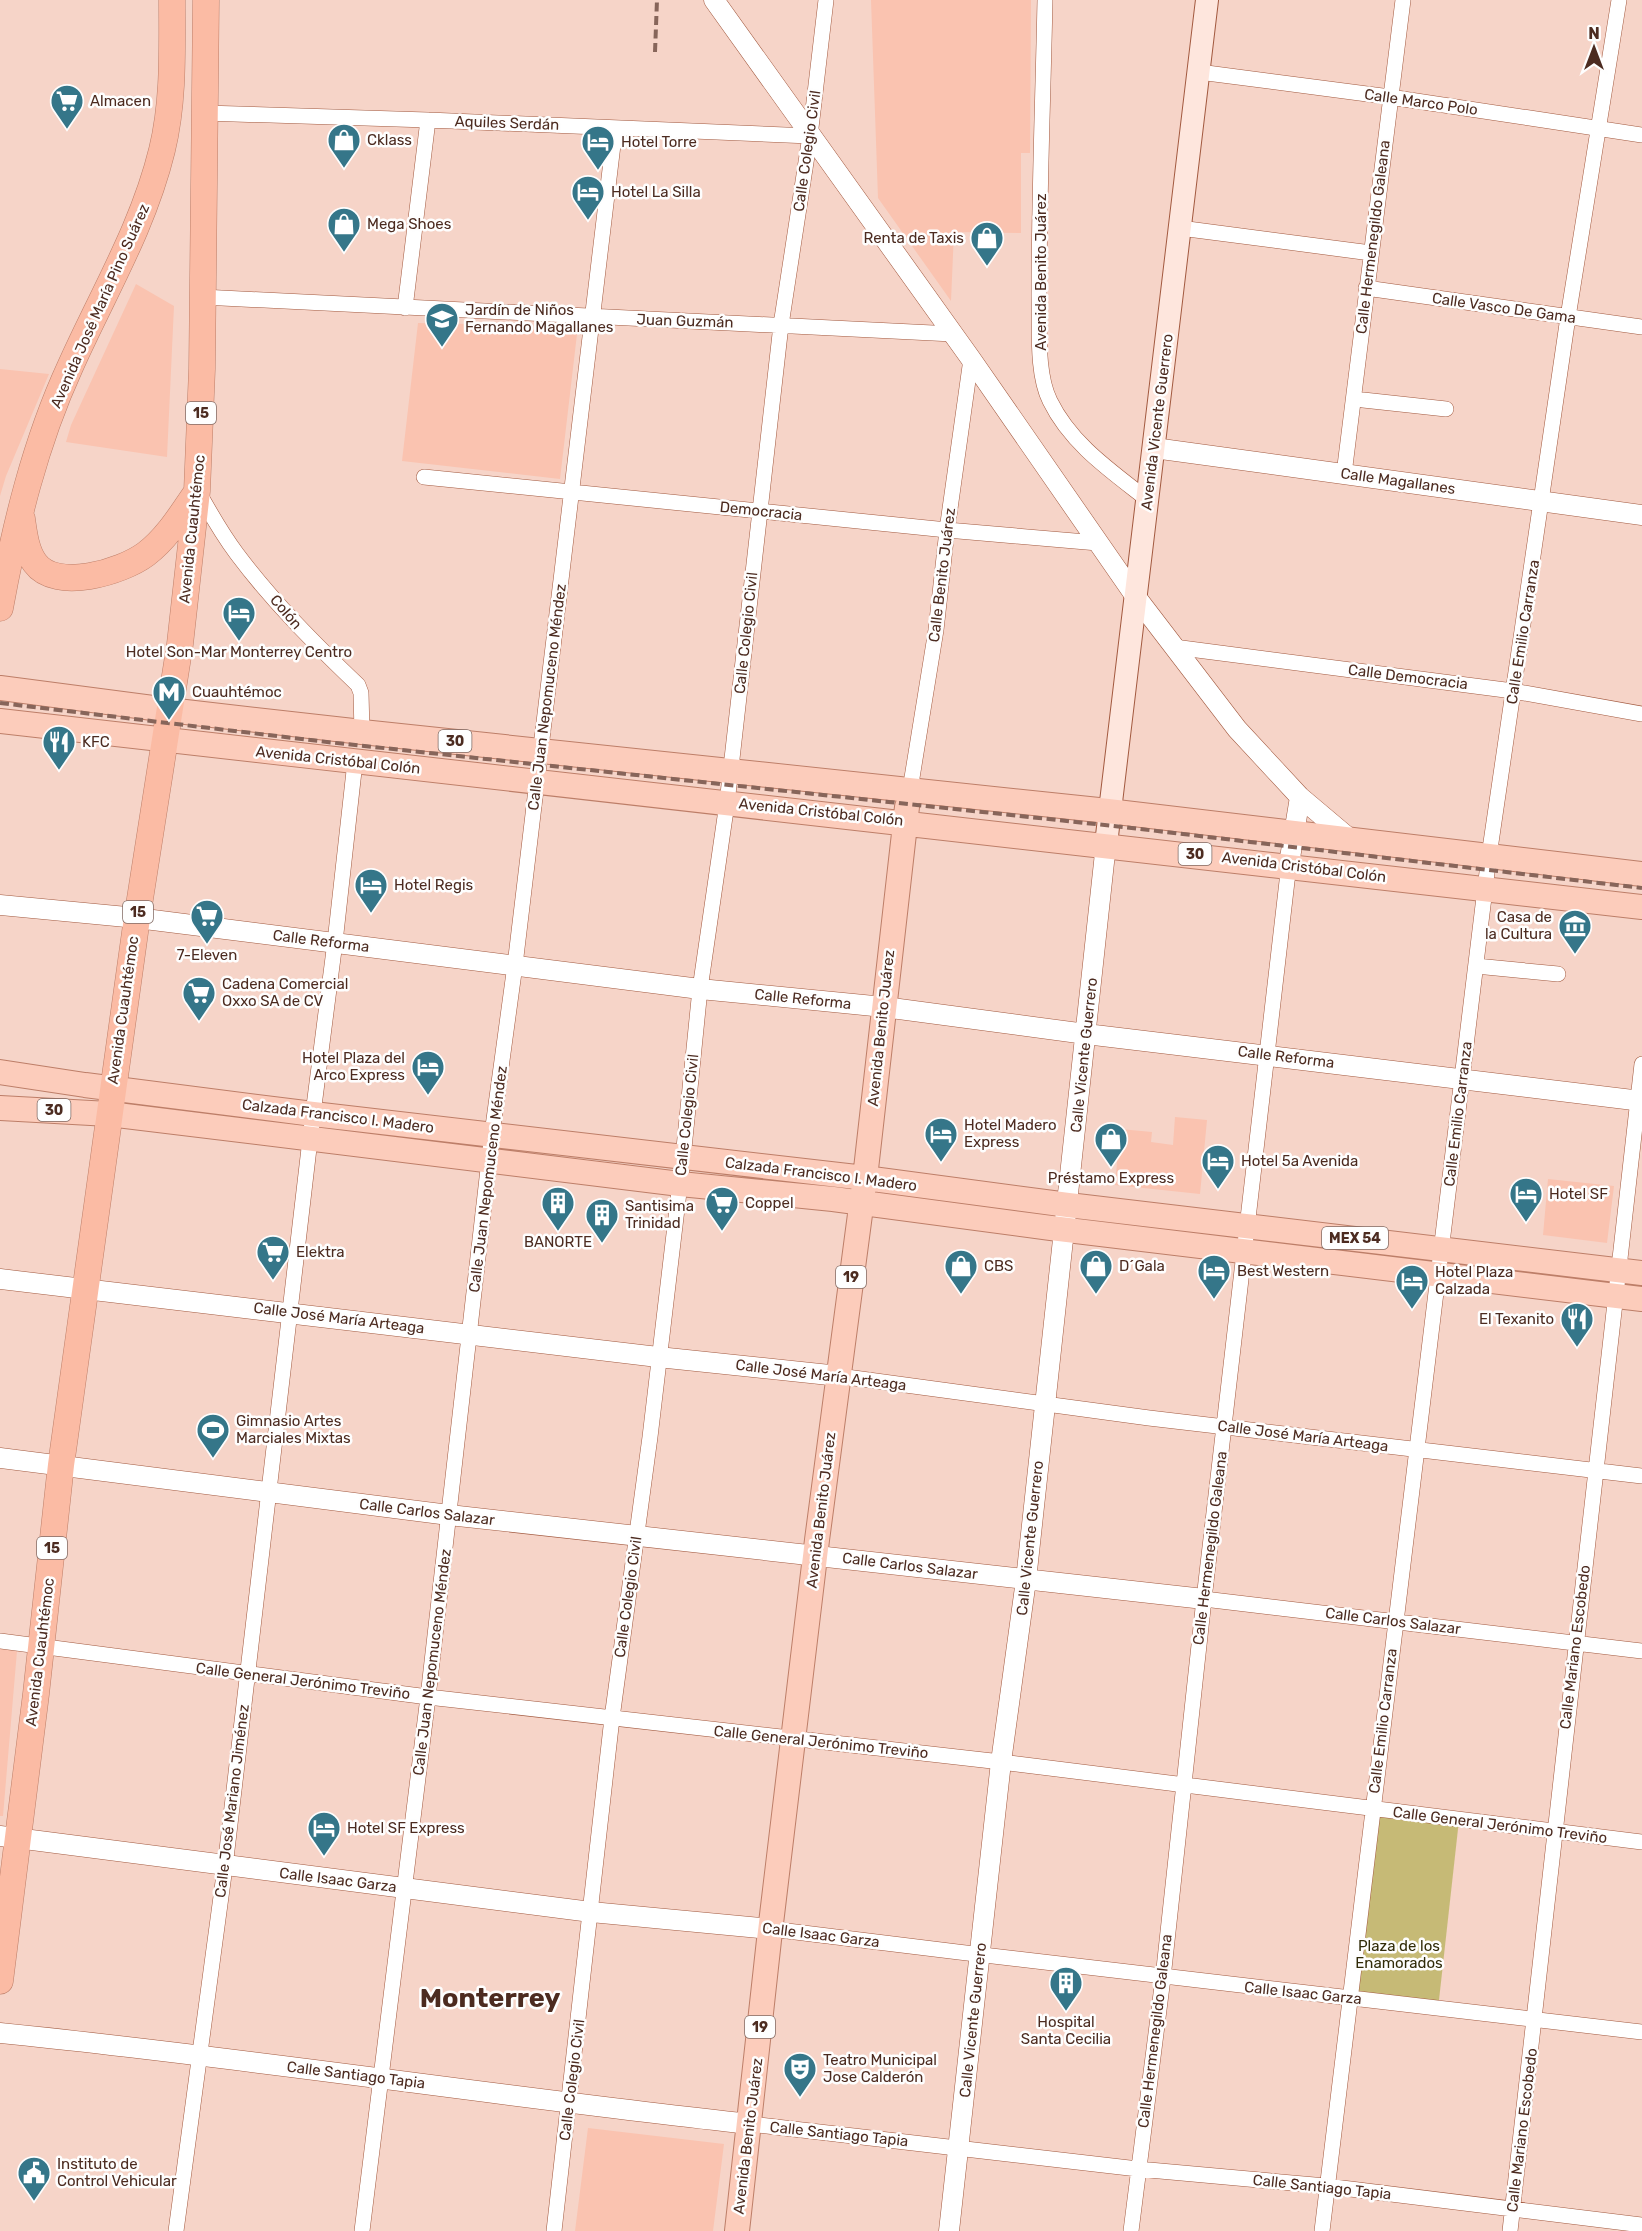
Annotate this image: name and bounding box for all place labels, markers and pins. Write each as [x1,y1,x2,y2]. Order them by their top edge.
supermarket icon: Almacen [49,83,85,130]
place label: Almacen [90,92,151,110]
shop icon: Cklass [326,122,362,169]
hotel icon: Hotel Torre [580,124,616,171]
place label: Cklass [367,131,412,149]
place label: Hotel Torre [621,133,697,151]
hotel icon: Hotel La Silla [570,174,606,221]
place label: Hotel La Silla [611,183,701,201]
shop icon: Mega Shoes [326,206,362,253]
place label: Mega Shoes [367,215,452,233]
shop icon: Renta de Taxis [969,220,1005,267]
place label: Renta de Taxis [863,229,964,247]
school or university icon: Jardín de Niños Fernando Magallanes [424,301,460,348]
place label: Jardín de Niños Fernando Magallanes [465,301,614,336]
hotel icon: Hotel Son-Mar Monterrey Centro [221,595,257,642]
place label: Hotel Son-Mar Monterrey Centro [126,643,352,661]
metro station icon: Cuauhtémoc [151,674,187,721]
place label: Cuauhtémoc [192,683,282,701]
restaurant icon: KFC [41,724,77,771]
place label: KFC [82,733,110,751]
hotel icon: Hotel Regis [353,867,389,914]
place label: Hotel Regis [394,876,474,894]
supermarket icon: 7-Eleven [189,898,225,945]
place label: Casa de la Cultura [1485,908,1552,943]
museum icon: Casa de la Cultura [1557,908,1593,955]
place label: 7-Eleven [177,946,237,964]
supermarket icon: Cadena Comercial Oxxo SA de CV [181,975,217,1022]
place label: Cadena Comercial Oxxo SA de CV [222,975,348,1010]
place label: Hotel Plaza del Arco Express [302,1049,405,1084]
hotel icon: Hotel Plaza del Arco Express [410,1049,446,1096]
hotel icon: Hotel Madero Express [923,1116,959,1163]
place label: Hotel Madero Express [964,1116,1057,1151]
shop icon: Préstamo Express [1093,1121,1129,1168]
hotel icon: Hotel 5a Avenida [1200,1143,1236,1190]
place label: Hotel 5a Avenida [1241,1152,1358,1170]
place label: Préstamo Express [1048,1169,1175,1187]
hotel icon: Hotel SF [1508,1176,1544,1223]
building icon: BANORTE [540,1185,576,1232]
supermarket icon: Coppel [704,1185,740,1232]
place label: Hotel SF [1549,1185,1608,1203]
place label: Coppel [745,1194,794,1212]
building icon: Santisima Trinidad [584,1197,620,1244]
place label: Santisima Trinidad [625,1197,694,1232]
place label: BANORTE [524,1233,592,1251]
supermarket icon: Elektra [255,1234,291,1281]
place label: Elektra [296,1243,345,1261]
shop icon: CBS [943,1248,979,1295]
shop icon: D´Gala [1078,1248,1114,1295]
hotel icon: Best Western [1196,1253,1232,1300]
place label: CBS [984,1257,1013,1275]
place label: D´Gala [1119,1257,1165,1275]
place label: Best Western [1237,1262,1329,1280]
hotel icon: Hotel Plaza Calzada [1394,1263,1430,1310]
place label: Hotel Plaza Calzada [1435,1263,1513,1298]
restaurant icon: El Texanito [1559,1301,1595,1348]
place label: El Texanito [1479,1310,1554,1328]
sports icon: Gimnasio Artes Marciales Mixtas [195,1412,231,1459]
place label: Gimnasio Artes Marciales Mixtas [236,1412,351,1447]
hotel icon: Hotel SF Express [306,1810,342,1857]
place label: Hotel SF Express [347,1819,465,1837]
building icon: Hospital Santa Cecilia [1048,1965,1084,2012]
place label: Hospital Santa Cecilia [1021,2013,1111,2048]
theatre icon: Teatro Municipal Jose Calderón [782,2051,818,2098]
place label: Teatro Municipal Jose Calderón [823,2051,937,2086]
public building icon: Instituto de Control Vehicular [16,2155,52,2202]
place label: Instituto de Control Vehicular [57,2155,177,2190]

